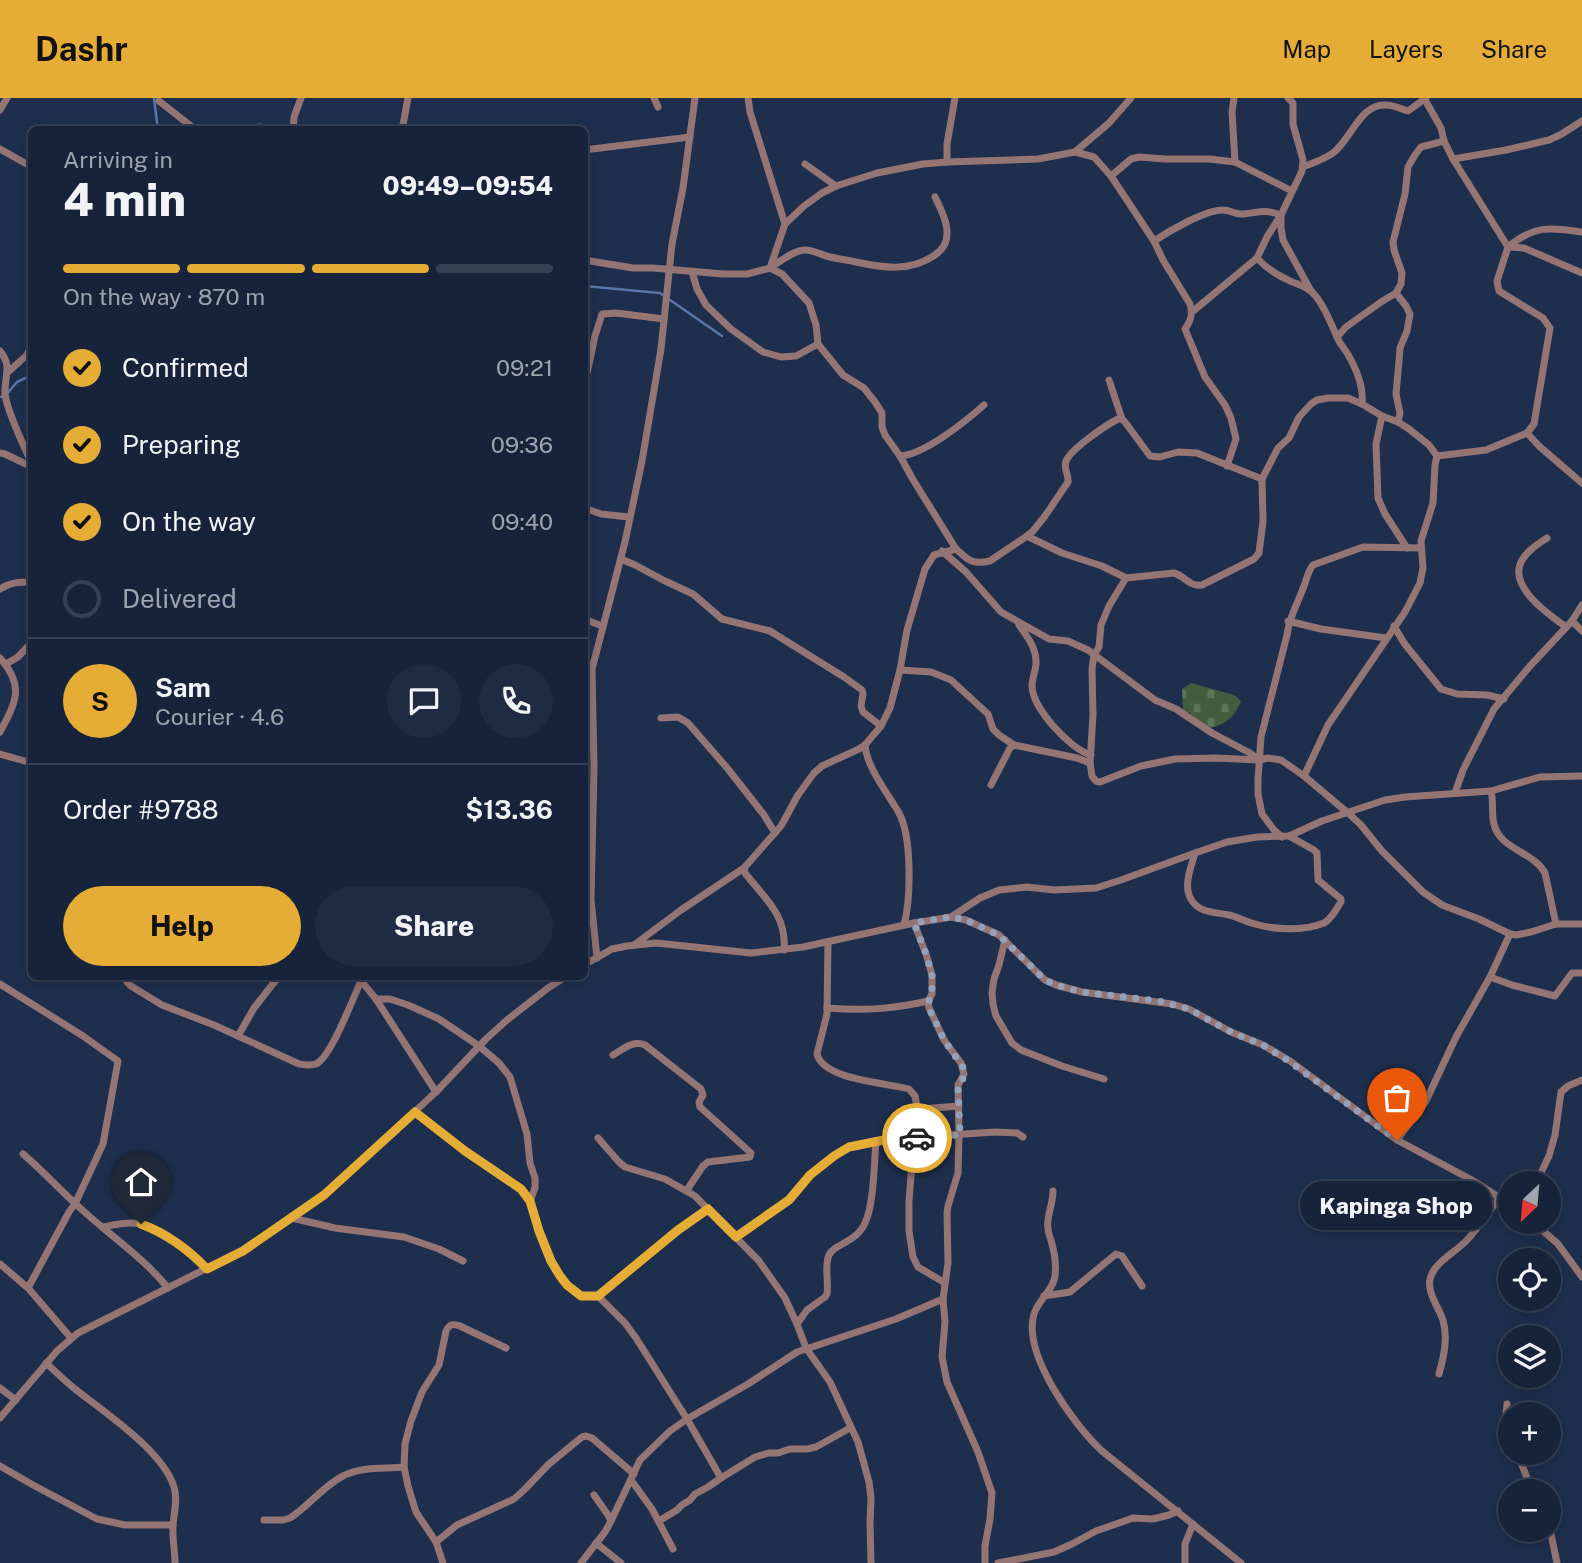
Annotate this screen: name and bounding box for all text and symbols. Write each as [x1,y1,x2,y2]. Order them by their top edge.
text: Dashr [35,30,128,68]
text: Map [1282,35,1331,63]
text: Layers [1369,35,1443,63]
text: Share [1481,35,1547,63]
text: Arriving in [63,146,173,173]
text: 09:49–09:54 [383,170,553,201]
text: 4 min [63,172,186,226]
text: On the way · 870 m [63,283,265,310]
icon: check [63,349,101,387]
text: Confirmed [122,352,249,383]
text: 09:21 [496,354,553,381]
icon: check [63,426,101,464]
text: Preparing [122,429,241,460]
text: 09:36 [491,431,553,458]
icon: check [63,503,101,541]
text: On the way [122,506,256,537]
text: 09:40 [491,508,553,535]
text: Delivered [122,583,237,614]
button: chat [387,664,461,738]
button: phone [479,664,553,738]
text: Sam [155,672,211,703]
text: S [91,686,109,717]
text: Courier · 4.6 [155,703,284,730]
text: Order #9788 [63,794,219,825]
text: $13.36 [466,794,553,825]
button: Help [63,886,301,966]
button: Share [315,886,553,966]
pin [1367,1068,1427,1140]
icon: bag [1378,1079,1416,1117]
courier [882,1103,952,1173]
icon: car [898,1119,936,1157]
pin [111,1152,171,1224]
icon: home [122,1163,160,1201]
north arrow [1498,1171,1561,1234]
map controls [1498,1171,1561,1542]
callout: Kapinga Shop [1301,1182,1493,1231]
text: Kapinga Shop [1319,1192,1473,1219]
button: locate [1498,1248,1561,1311]
button: layers [1498,1325,1561,1388]
button: + [1498,1402,1561,1465]
button: − [1498,1479,1561,1542]

